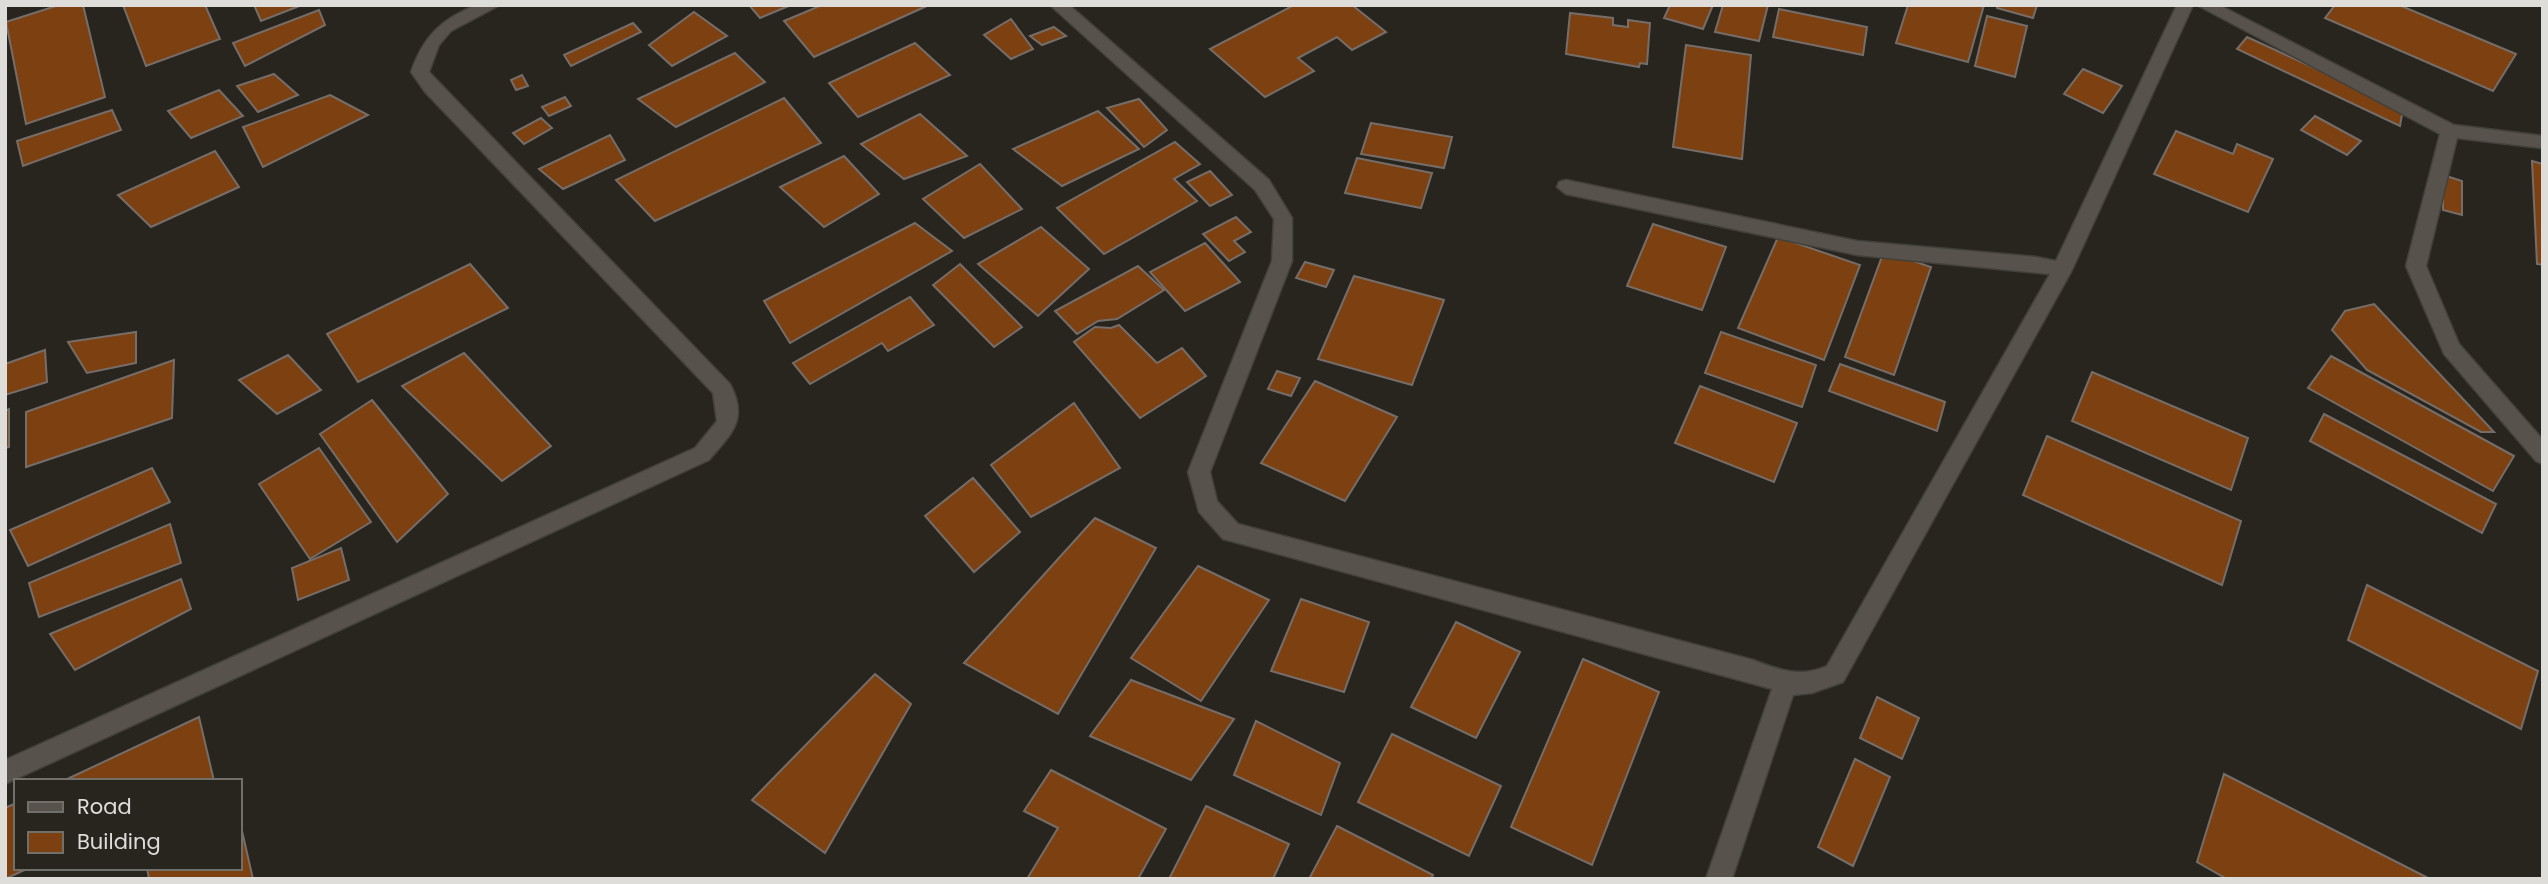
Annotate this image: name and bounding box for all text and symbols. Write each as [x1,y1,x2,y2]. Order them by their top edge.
legend [14,779,242,870]
text: Road [77,792,132,821]
text: Building [77,827,161,856]

